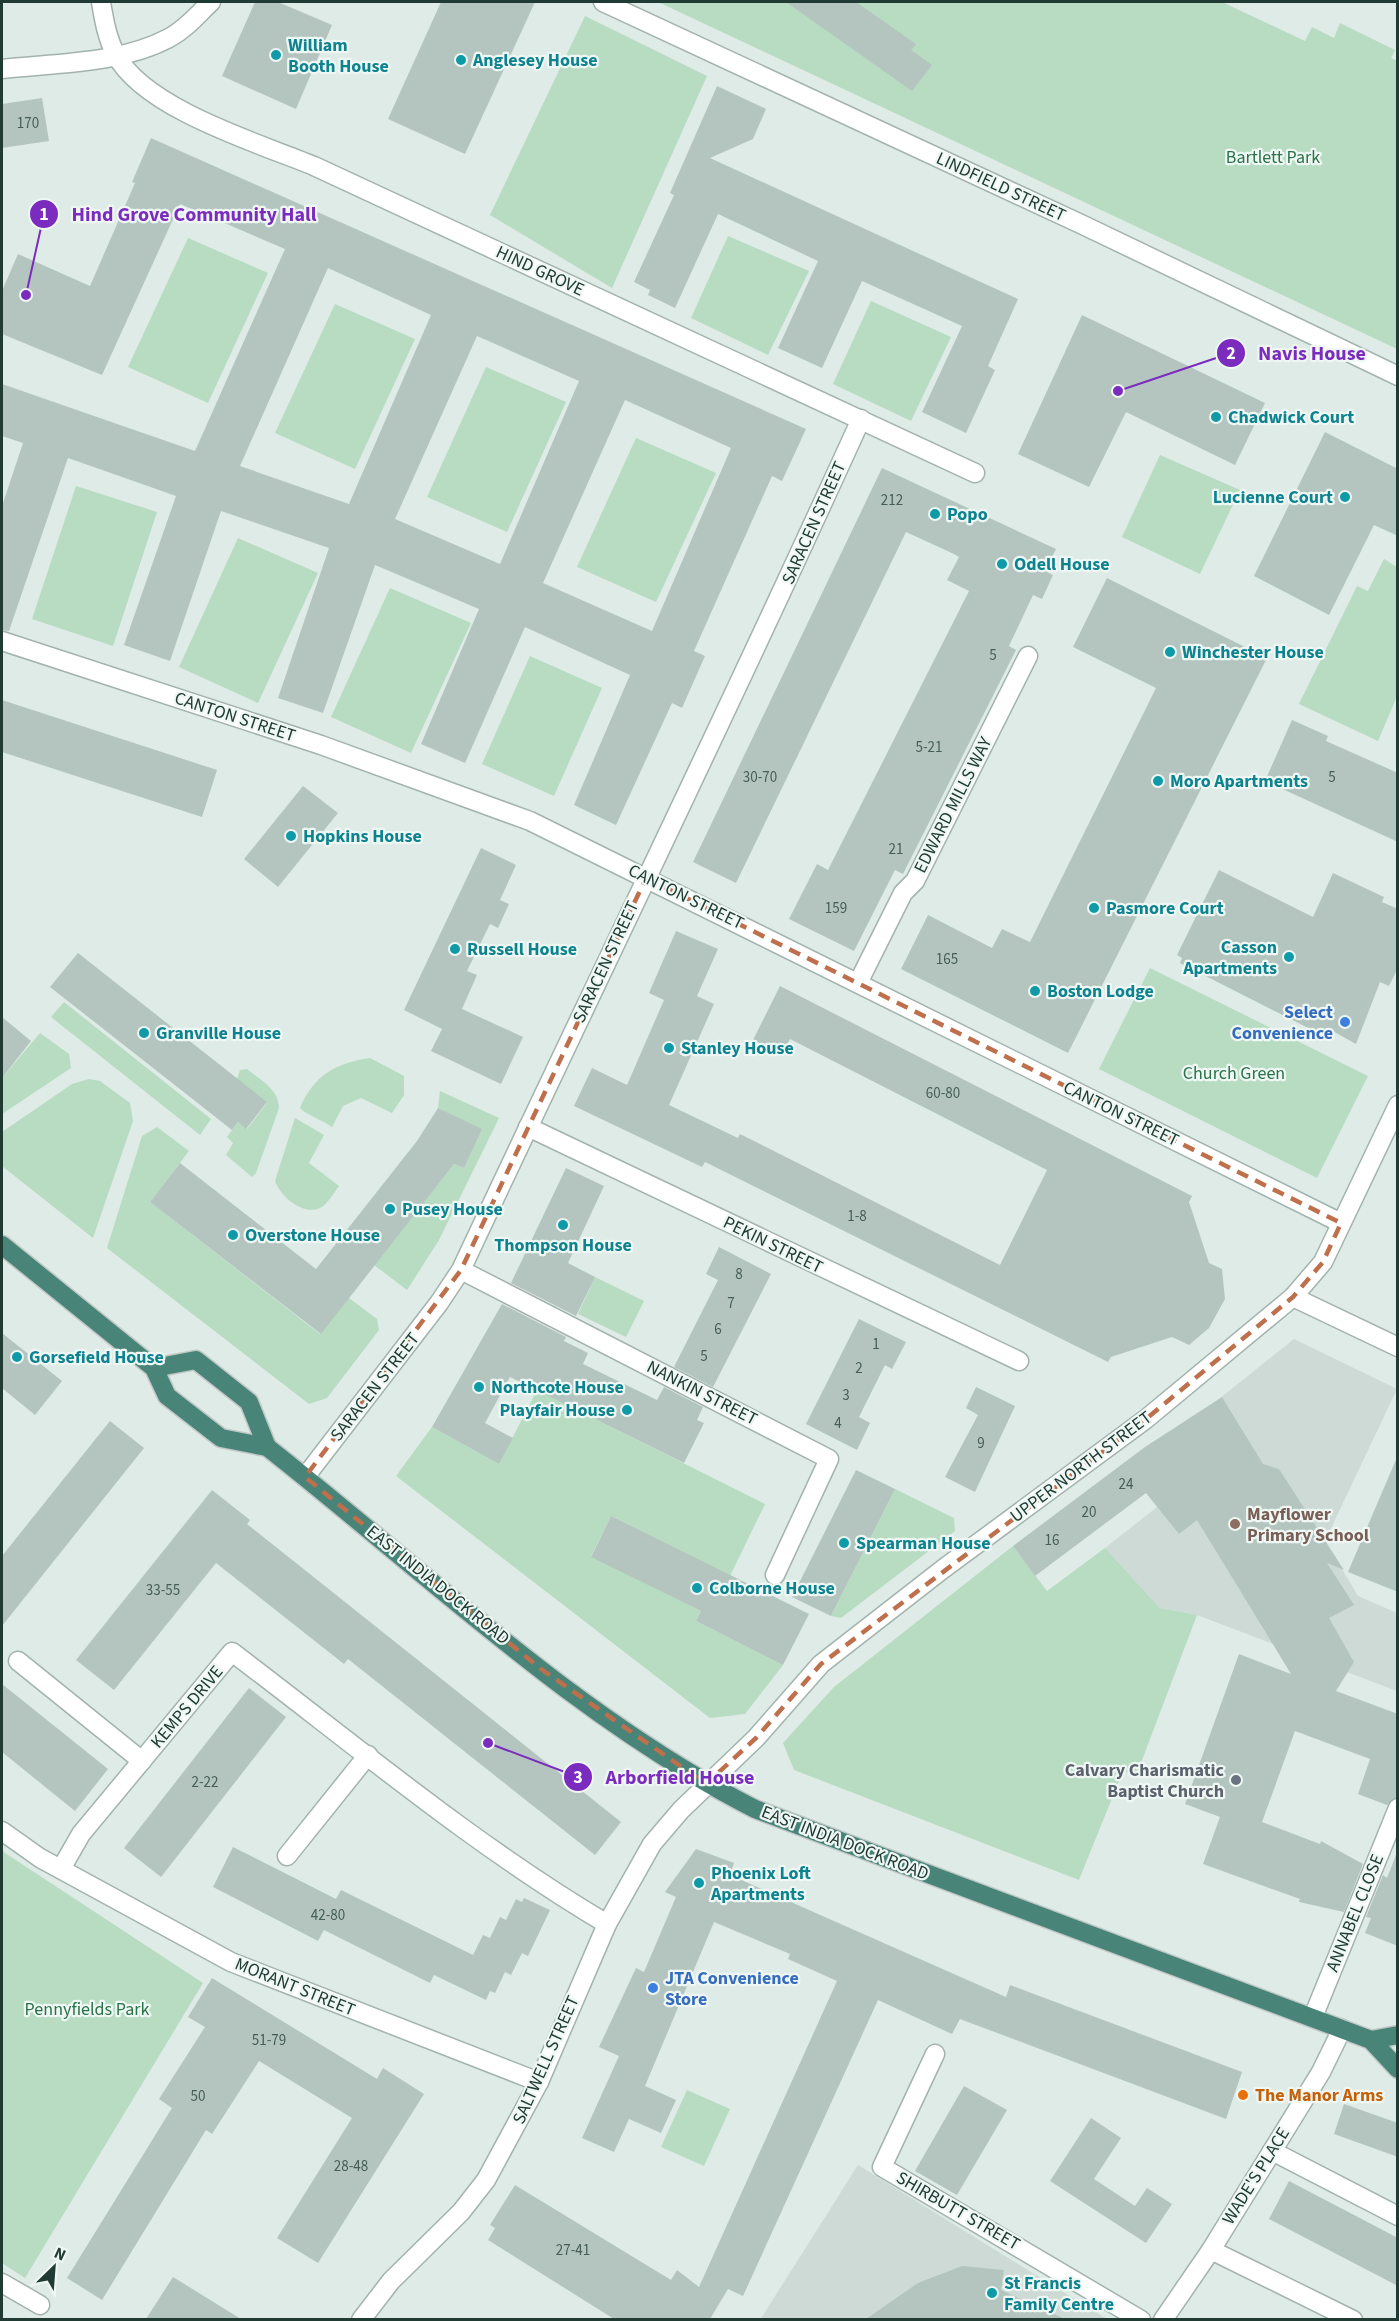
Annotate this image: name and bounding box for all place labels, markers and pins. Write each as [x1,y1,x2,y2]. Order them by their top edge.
place label: William Booth House [288,33,389,79]
marker: William Booth House [269,48,283,62]
place label: Anglesey House [472,48,598,73]
marker: Anglesey House [454,53,468,67]
callout: Hind Grove Community Hall [29,195,328,233]
callout: Navis House [1216,334,1378,372]
place label: Chadwick Court [1228,405,1354,430]
marker: Chadwick Court [1209,410,1223,424]
place label: Lucienne Court [1213,485,1333,510]
marker: Lucienne Court [1338,490,1352,504]
place label: Popo [947,502,988,527]
marker: Popo [928,507,942,521]
place label: Odell House [1014,552,1110,577]
marker: Odell House [995,557,1009,571]
place label: Winchester House [1182,640,1324,665]
marker: Winchester House [1163,645,1177,659]
place label: Moro Apartments [1170,769,1308,794]
marker: Moro Apartments [1151,774,1165,788]
place label: Hopkins House [303,824,422,849]
marker: Hopkins House [284,829,298,843]
place label: Pasmore Court [1106,896,1224,921]
marker: Pasmore Court [1087,901,1101,915]
place label: Casson Apartments [1182,935,1277,981]
place label: Russell House [467,937,577,962]
marker: Russell House [448,942,462,956]
marker: Casson Apartments [1282,950,1296,964]
place label: Boston Lodge [1047,979,1154,1004]
marker: Boston Lodge [1028,984,1042,998]
place label: Select Convenience [1232,1000,1333,1046]
marker: Select Convenience [1338,1015,1352,1029]
place label: Granville House [156,1021,281,1046]
marker: Granville House [137,1026,151,1040]
place label: Stanley House [681,1036,794,1061]
marker: Stanley House [662,1041,676,1055]
place label: Pusey House [402,1197,503,1222]
marker: Pusey House [383,1202,397,1216]
marker: Thompson House [556,1218,570,1232]
place label: Overstone House [245,1223,380,1248]
marker: Overstone House [226,1228,240,1242]
place label: Thompson House [494,1233,632,1258]
place label: Gorsefield House [29,1345,164,1370]
marker: Gorsefield House [10,1350,24,1364]
place label: Northcote House [491,1375,624,1400]
marker: Northcote House [472,1380,486,1394]
place label: Playfair House [500,1398,615,1423]
marker: Playfair House [620,1403,634,1417]
place label: Mayflower Primary School [1247,1502,1369,1548]
marker: Mayflower Primary School [1228,1517,1242,1531]
place label: Spearman House [856,1531,991,1556]
marker: Spearman House [837,1536,851,1550]
place label: Colborne House [709,1576,835,1601]
marker: Colborne House [690,1581,704,1595]
callout: Arborfield House [563,1758,766,1796]
place label: Calvary Charismatic Baptist Church [1065,1758,1225,1804]
marker: Calvary Charismatic Baptist Church [1229,1773,1243,1787]
place label: Phoenix Loft Apartments [710,1861,811,1907]
marker: Phoenix Loft Apartments [692,1876,706,1890]
place label: JTA Convenience Store [665,1966,799,2012]
marker: JTA Convenience Store [646,1981,660,1995]
place label: The Manor Arms [1255,2083,1383,2108]
marker: The Manor Arms [1236,2088,1250,2102]
place label: St Francis Family Centre [1004,2271,1114,2317]
marker: St Francis Family Centre [985,2286,999,2300]

